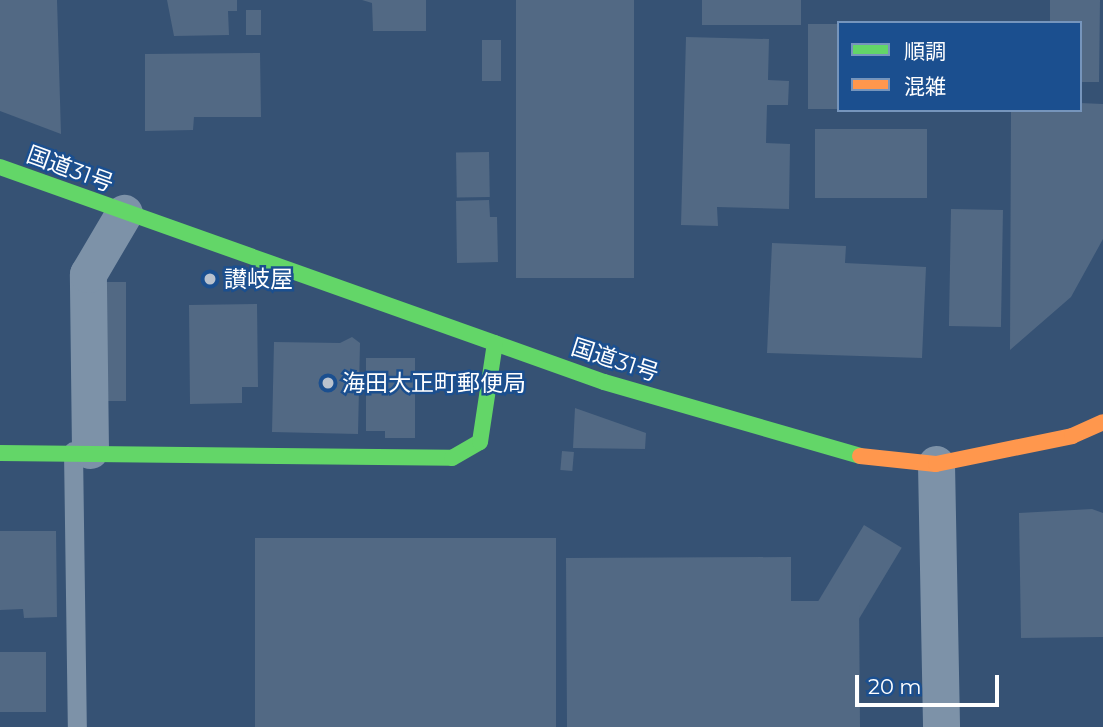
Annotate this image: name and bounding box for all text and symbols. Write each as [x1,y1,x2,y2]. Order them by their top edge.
legend [837,21,1082,112]
text: 順調 [904,39,946,64]
text: 混雑 [904,74,946,99]
street label: 国道31号 [23,141,117,197]
place label: 讃岐屋 [224,265,293,293]
marker: 讃岐屋 [202,271,218,287]
street label: 国道31号 [568,333,662,387]
place label: 海田大正町郵便局 [342,369,526,397]
marker: 海田大正町郵便局 [320,375,336,391]
scale bar [858,660,1002,704]
text: 20 m [868,674,922,699]

